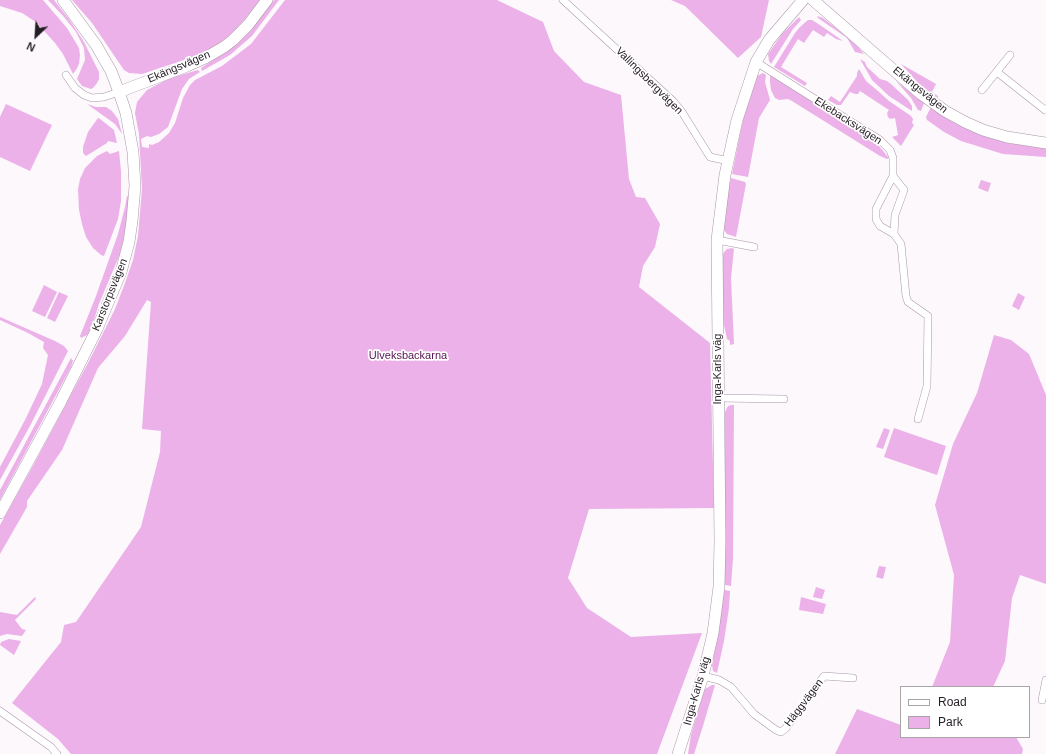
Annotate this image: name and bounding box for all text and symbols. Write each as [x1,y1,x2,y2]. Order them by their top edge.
north arrow [16,16,56,56]
text: N [25,40,37,54]
street label: Vallingsbergvägen [613,45,685,117]
street label: Ekängsvägen [146,48,212,86]
street label: Ekängsvägen [890,64,950,116]
street label: Ekebacksvägen [812,94,884,148]
street label: Karstorpsvägen [89,257,131,333]
street label: Inga-Karls väg [711,334,725,404]
park label: Ulveksbackarna [369,349,447,363]
street label: Inga-Karls väg [681,655,713,727]
street label: Häggvägen [782,677,826,729]
legend [900,686,1030,738]
text: Road [938,695,967,709]
text: Park [938,715,963,729]

